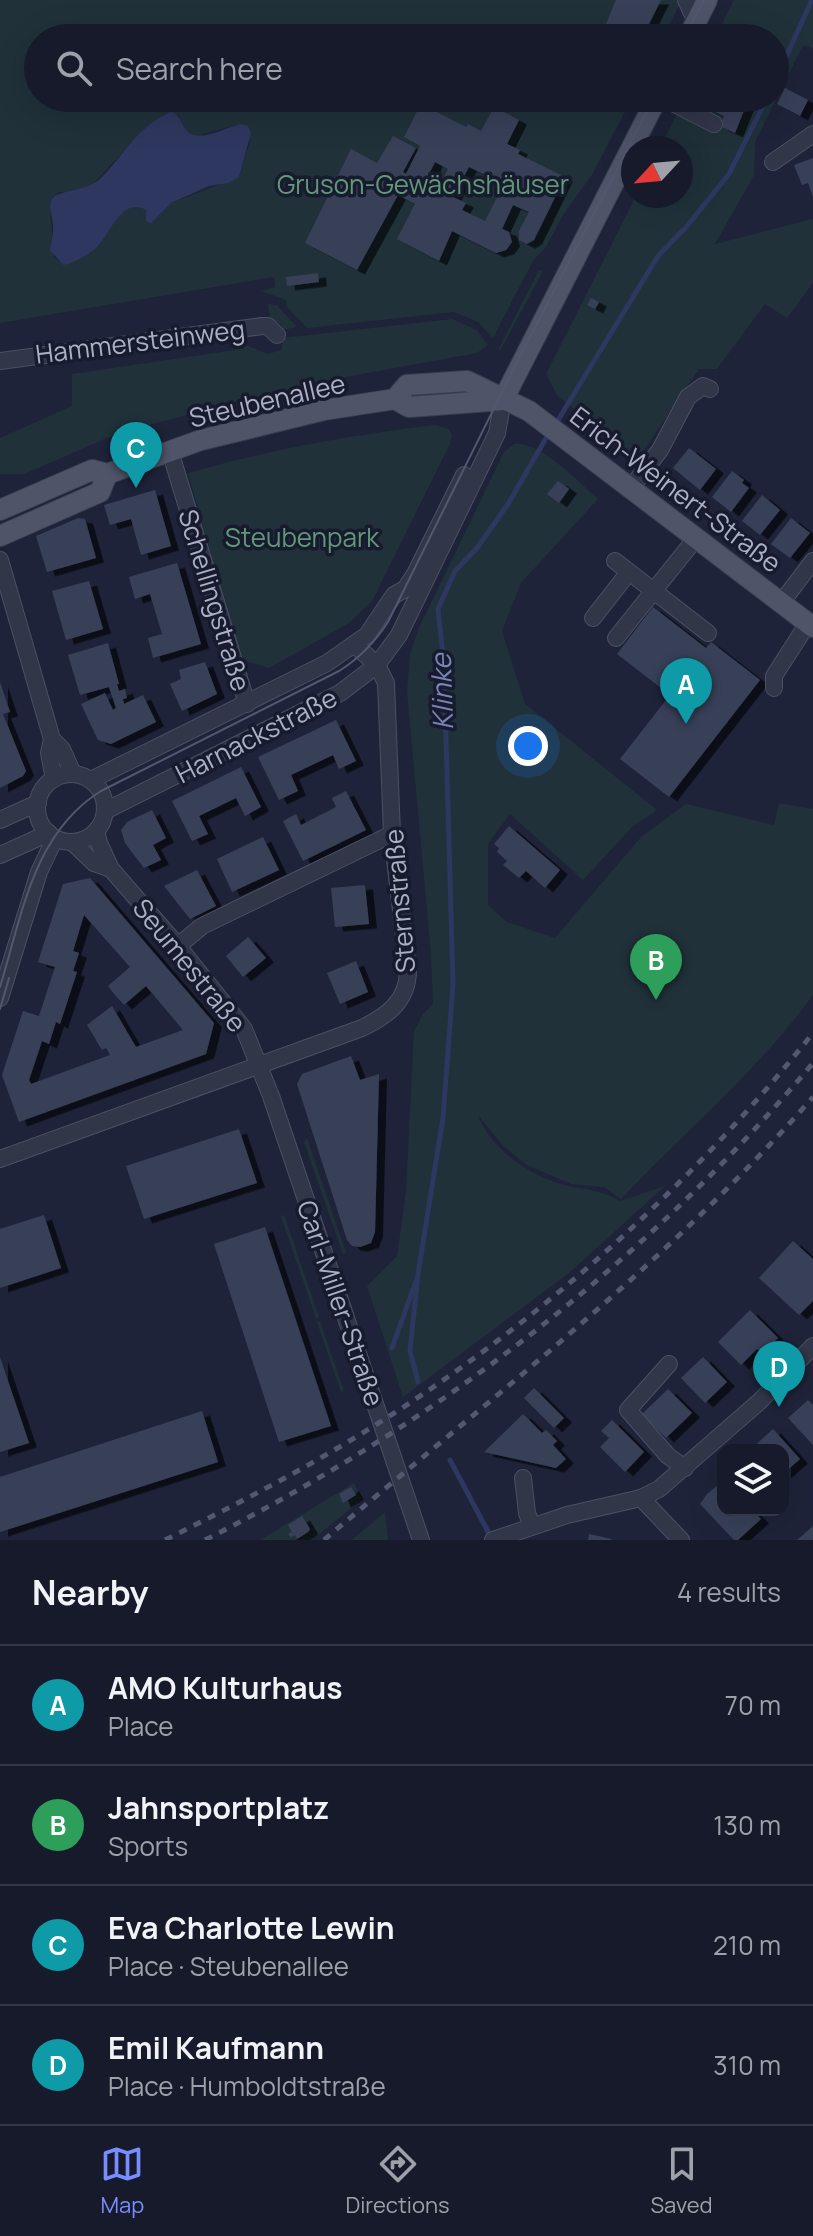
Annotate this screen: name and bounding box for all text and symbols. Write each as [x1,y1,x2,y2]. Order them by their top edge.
search box [24,24,789,112]
icon: search [52,46,96,90]
text: Search here [116,48,283,89]
north arrow [621,136,693,208]
park label: Gruson-Gewächshäuser [277,166,569,202]
street label: Hammersteinweg [33,310,247,372]
street label: Steubenallee [185,365,349,435]
street label: Erich-Weinert-Straße [563,398,789,580]
pin: C [110,422,162,488]
street label: Schellingstraße [170,505,260,695]
park label: Steubenpark [225,519,380,555]
water label: Klinke [421,652,461,731]
pin: A [660,658,712,724]
street label: Harnackstraße [169,679,343,791]
your location [508,726,548,766]
street label: Sternstraße [375,828,423,974]
street label: Seumestraße [125,891,255,1039]
pin: B [630,934,682,1000]
street label: Carl-Miller-Straße [289,1195,393,1411]
pin: D [753,1341,805,1407]
map controls [717,1444,789,1516]
button: layers [717,1444,789,1516]
text: Nearby [32,1569,148,1615]
text: 4 results [677,1574,781,1610]
text: AMO Kulturhaus [108,1667,343,1708]
text: A [49,1687,67,1723]
text: 70 m [725,1687,781,1723]
text: Place [108,1708,173,1744]
text: Jahnsportplatz [108,1787,329,1828]
text: B [50,1807,66,1843]
text: 130 m [713,1807,781,1843]
text: Sports [108,1828,188,1864]
text: Eva Charlotte Lewin [108,1907,395,1948]
text: C [48,1927,68,1963]
text: 210 m [713,1927,781,1963]
text: Place · Steubenallee [108,1948,349,1984]
text: Emil Kaufmann [108,2027,324,2068]
text: D [49,2047,67,2083]
text: 310 m [713,2047,781,2083]
text: Place · Humboldtstraße [108,2068,386,2104]
tab: Map [100,2142,144,2220]
tab: Directions [345,2142,450,2220]
tab: Saved [651,2142,713,2220]

